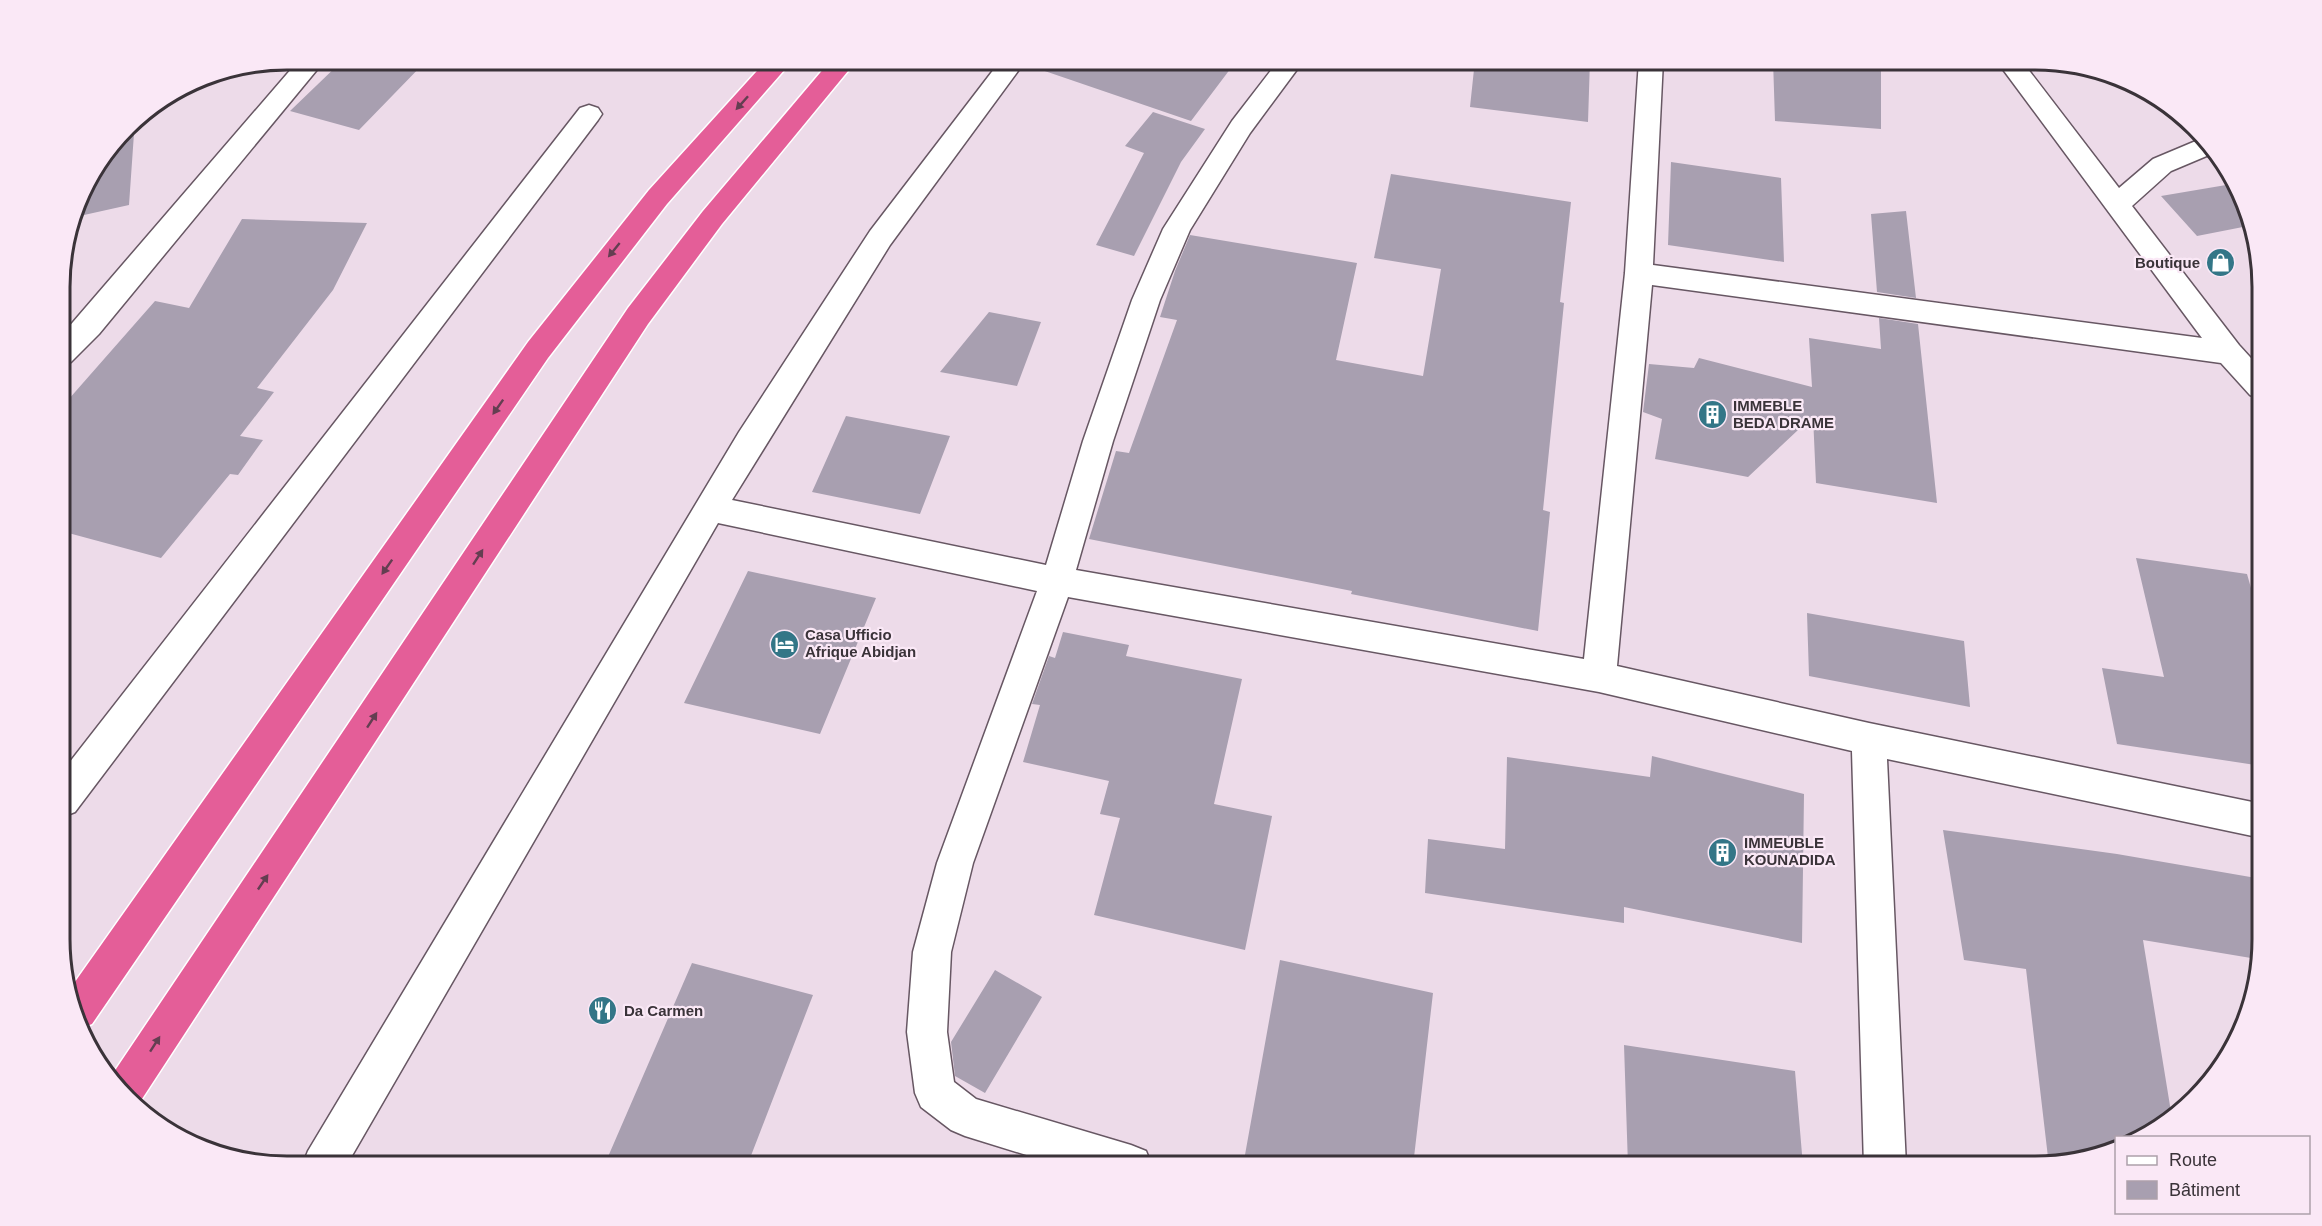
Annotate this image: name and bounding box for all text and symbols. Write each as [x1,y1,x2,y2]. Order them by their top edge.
one-way arrow [735,96,749,111]
one-way arrow [609,243,621,258]
shop icon: Boutique [2205,247,2237,279]
place label: Boutique [2135,254,2200,271]
place label: IMMEBLE BEDA DRAME [1733,397,1834,431]
one-way arrow [493,399,504,415]
building icon: IMMEBLE BEDA DRAME [1696,399,1728,431]
one-way arrow [473,548,484,565]
one-way arrow [381,559,393,575]
place label: Casa Ufficio Afrique Abidjan [805,626,916,660]
hotel icon: Casa Ufficio Afrique Abidjan [768,628,800,660]
one-way arrow [366,712,377,728]
place label: IMMEUBLE KOUNADIDA [1744,834,1836,868]
building icon: IMMEUBLE KOUNADIDA [1707,836,1739,868]
one-way arrow [257,874,268,890]
restaurant icon: Da Carmen [587,995,619,1027]
place label: Da Carmen [624,1002,703,1019]
one-way arrow [149,1036,160,1052]
legend [2115,1136,2310,1214]
text: Route [2169,1150,2217,1170]
text: Bâtiment [2169,1180,2240,1200]

